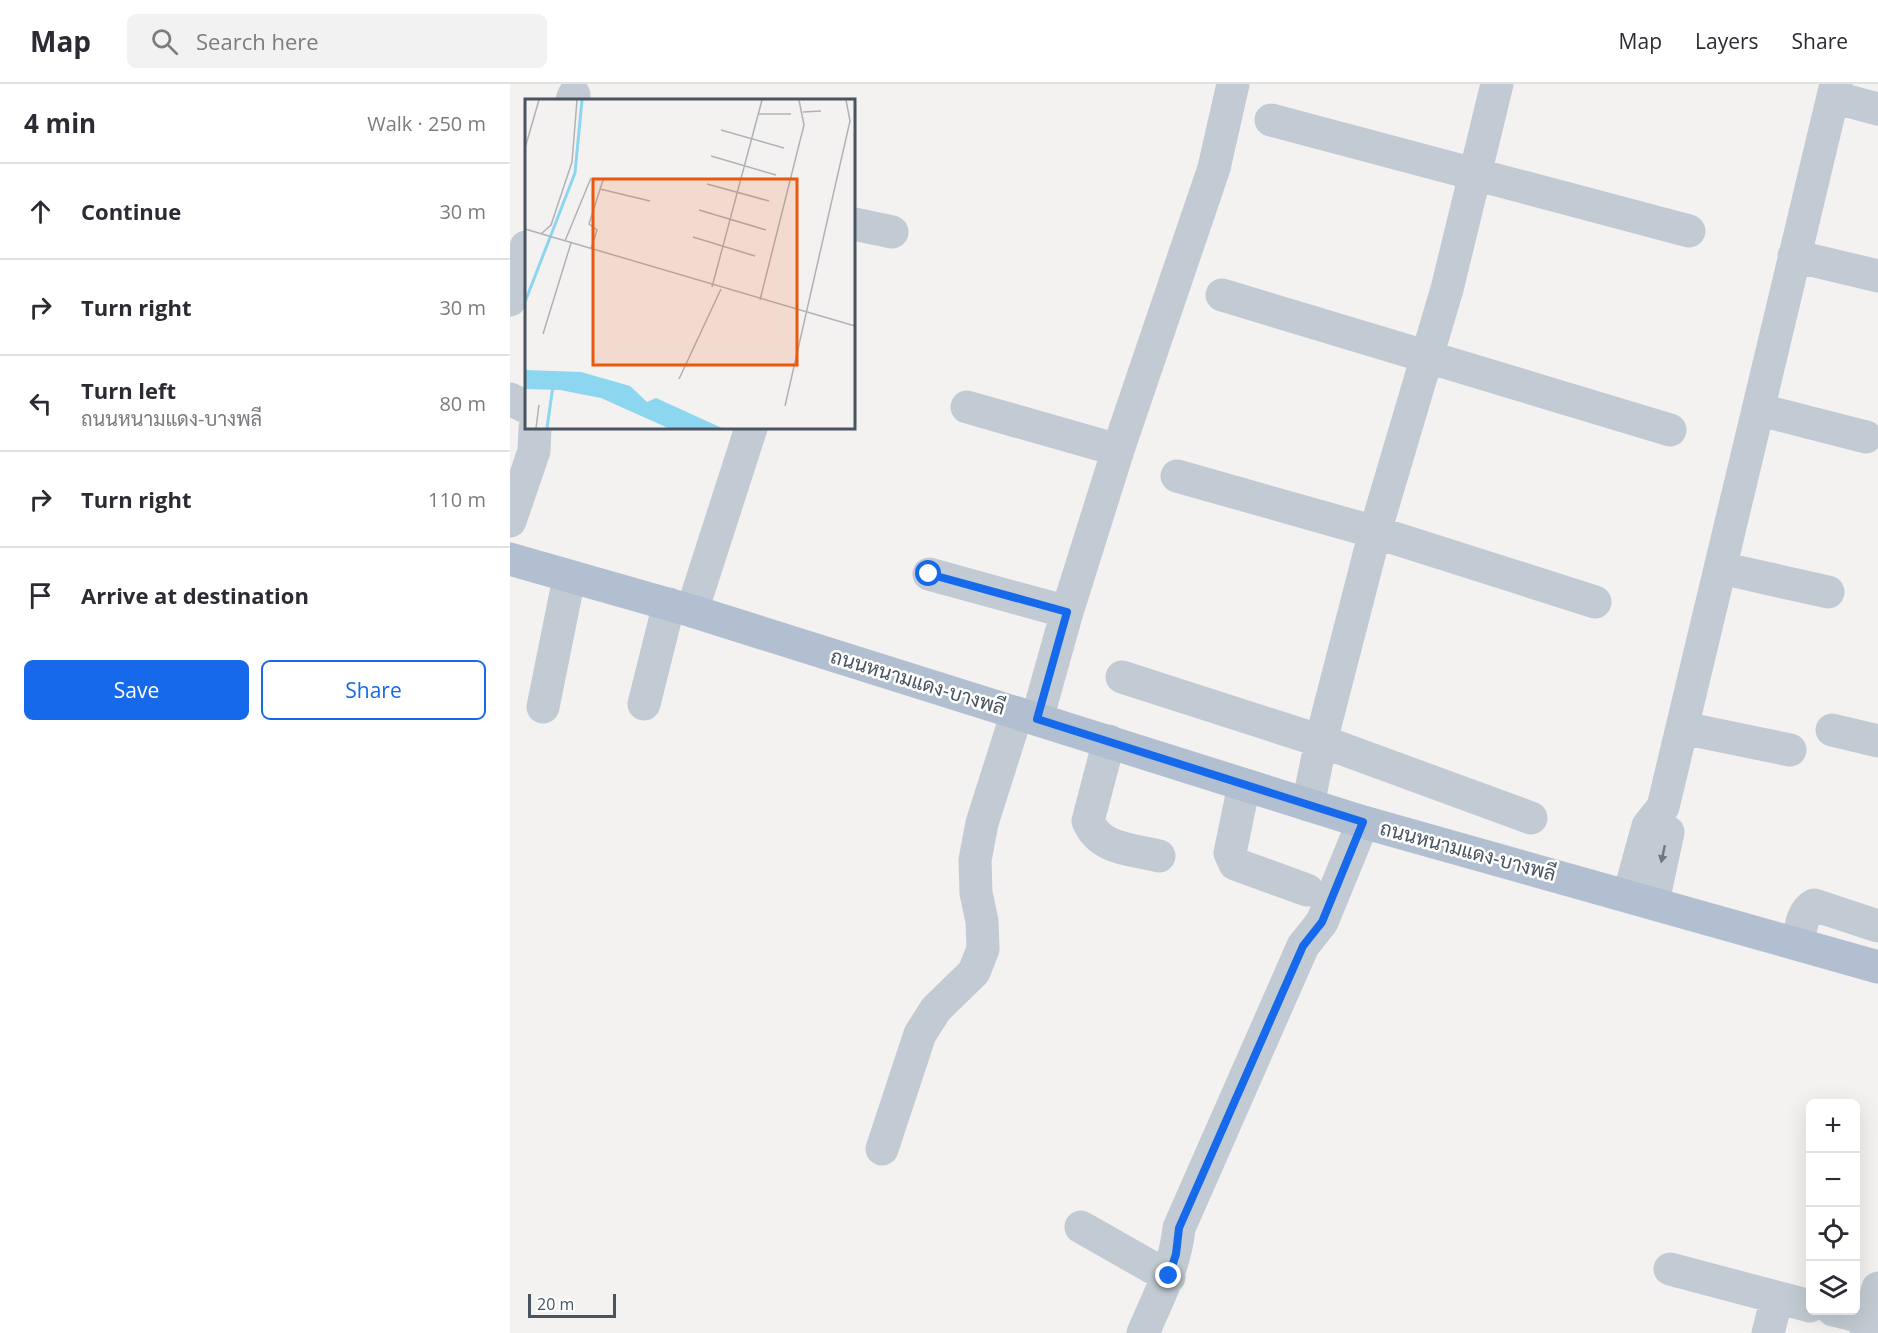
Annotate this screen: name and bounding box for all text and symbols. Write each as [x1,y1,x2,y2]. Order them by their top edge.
search box [127,14,547,68]
text: Map [30,22,91,60]
icon: search [148,25,181,58]
text: Search here [196,26,319,56]
text: Map [1619,27,1662,55]
text: Layers [1695,27,1759,55]
text: Share [1792,27,1848,55]
inset map [525,99,855,429]
text: 4 min [24,105,96,141]
text: Walk · 250 m [367,110,486,137]
icon: ahead [24,195,57,228]
text: Continue [81,196,181,226]
text: 30 m [439,198,486,225]
icon: right [24,291,57,324]
text: Turn right [81,292,192,322]
text: 30 m [439,294,486,321]
text: Turn left [81,375,176,405]
icon: left [24,387,57,420]
text: 80 m [439,390,486,417]
text: ถนนหนามแดง-บางพลี [81,405,262,432]
icon: right [24,483,57,516]
text: Turn right [81,484,192,514]
text: 110 m [428,486,486,513]
route start [915,560,941,586]
icon: arrive [24,579,57,612]
text: Arrive at destination [81,580,309,610]
street label: ถนนหนามแดง-บางพลี [828,642,1009,721]
button: Save [24,660,249,720]
button: Share [261,660,486,720]
street label: ถนนหนามแดง-บางพลี [1377,814,1559,887]
one-way arrow [1658,845,1667,864]
map controls [1806,1099,1860,1315]
button: + [1806,1099,1860,1153]
button: − [1806,1153,1860,1207]
button: locate [1806,1207,1860,1261]
button: layers [1806,1261,1860,1315]
route end [1155,1262,1181,1288]
scale bar [528,1291,616,1318]
text: 20 m [537,1293,574,1315]

